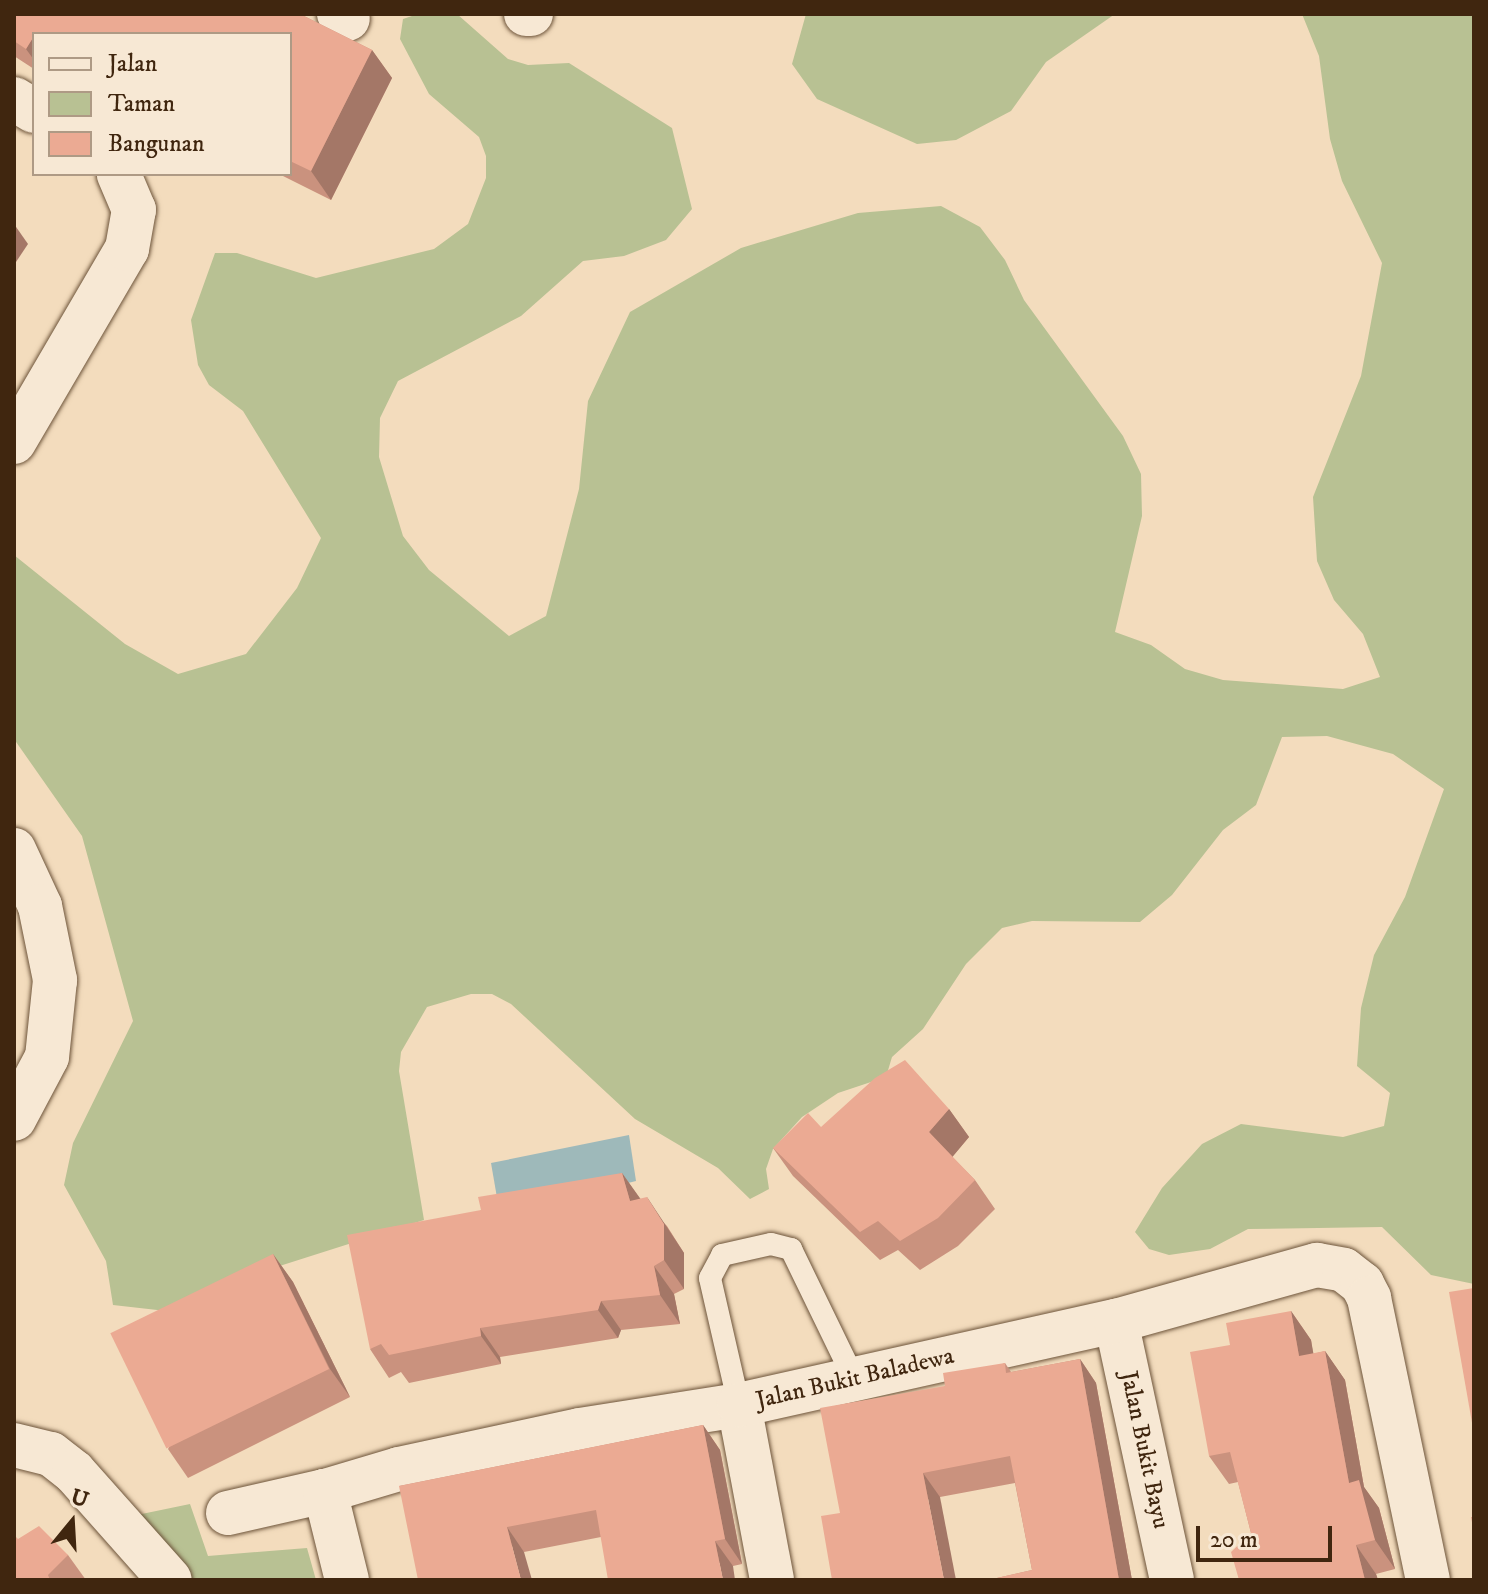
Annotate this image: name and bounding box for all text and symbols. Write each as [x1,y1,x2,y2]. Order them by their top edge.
legend [32,32,292,176]
text: Jalan [108,49,157,79]
text: Taman [108,89,175,119]
text: Bangunan [108,129,204,159]
street label: Jalan Bukit Baladewa [753,1342,957,1416]
street label: Jalan Bukit Bayu [1113,1369,1175,1531]
north arrow [32,1482,112,1562]
text: U [67,1483,92,1514]
scale bar [1200,1510,1336,1560]
text: 20 m [1210,1525,1258,1555]

